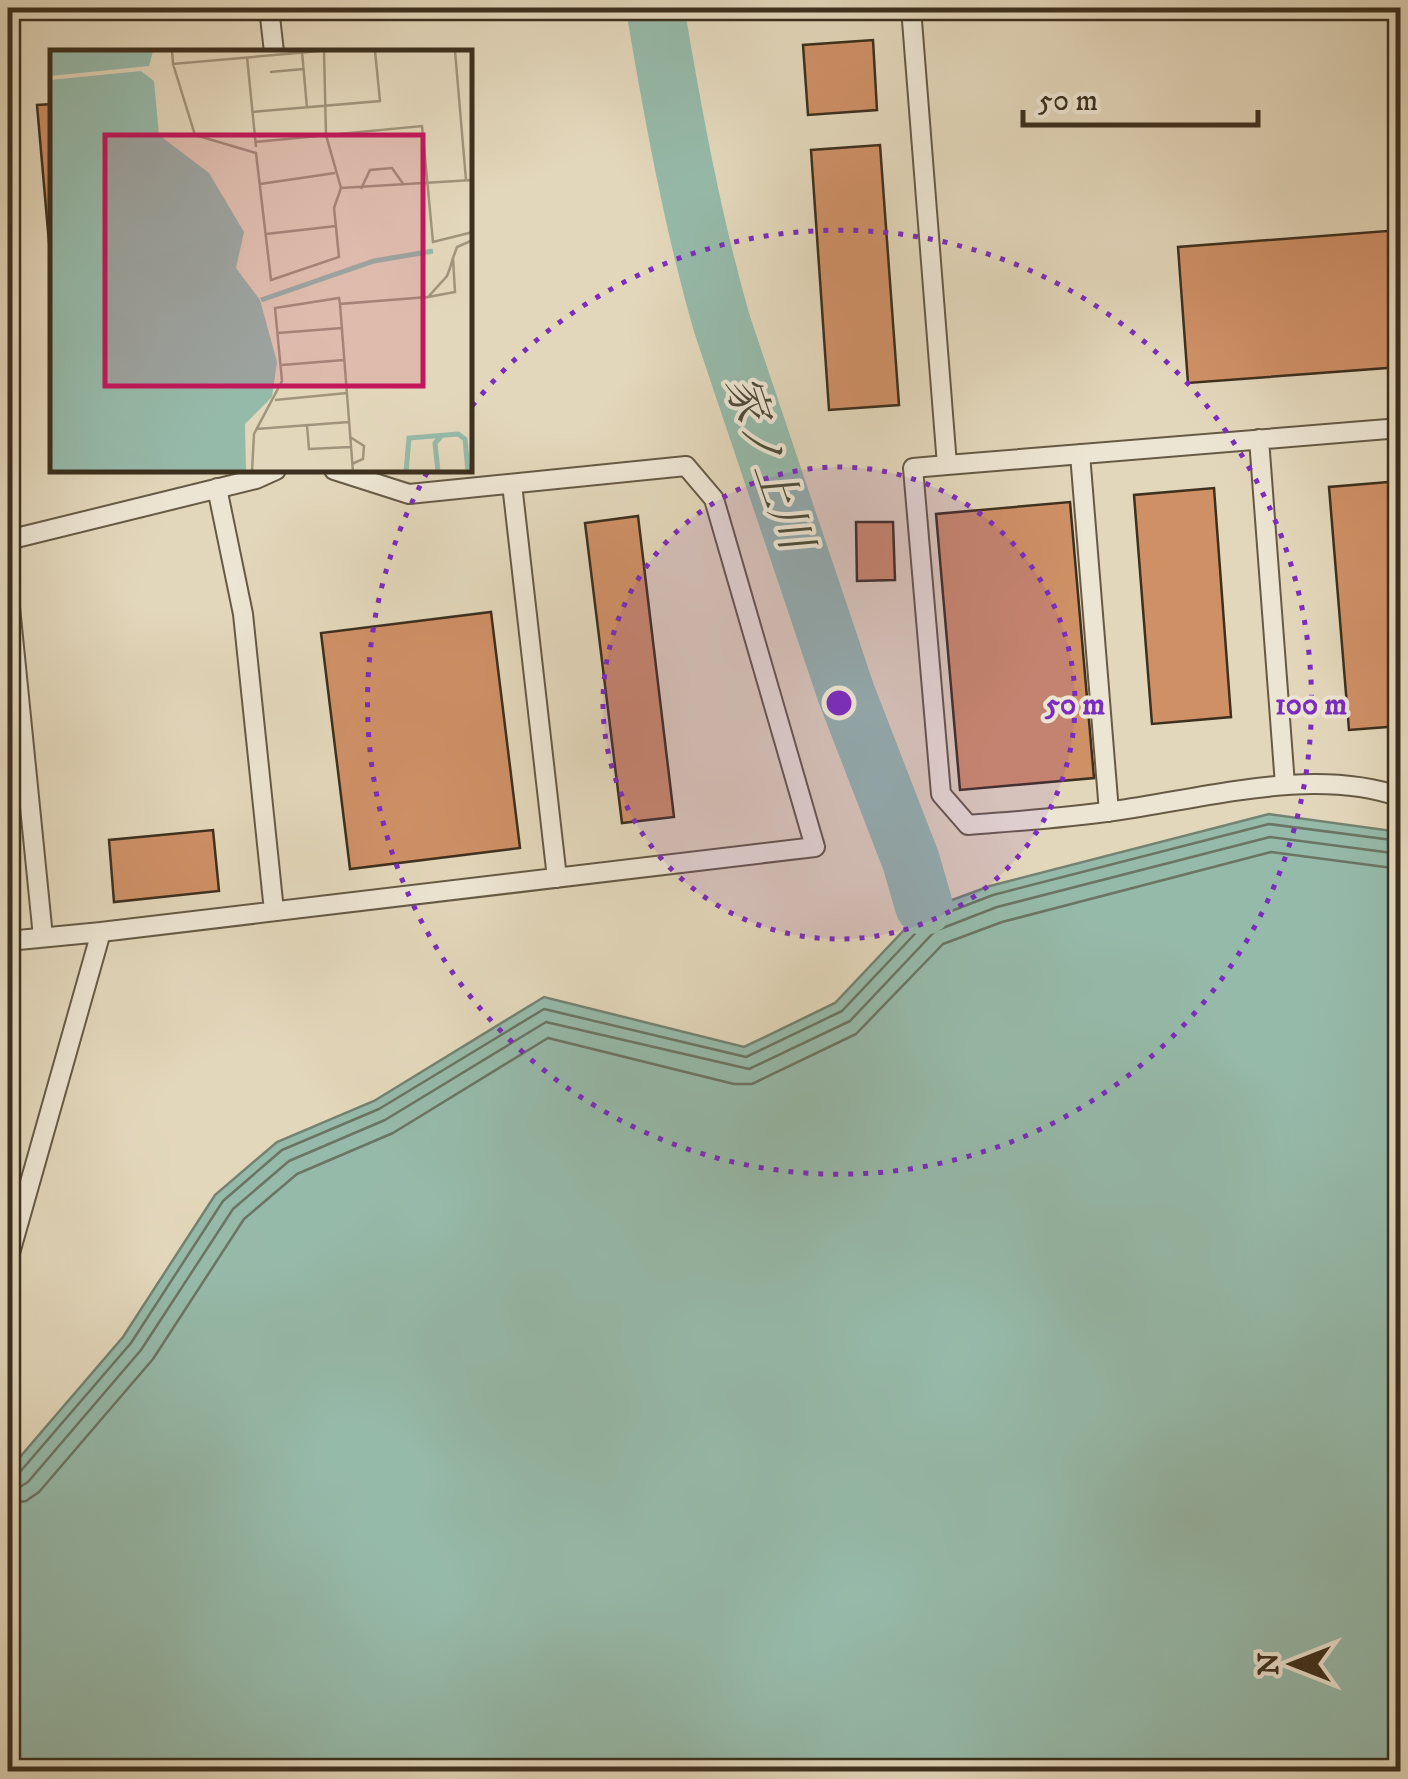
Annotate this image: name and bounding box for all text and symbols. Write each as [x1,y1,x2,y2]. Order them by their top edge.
inset map [50,50,472,472]
scale bar [1023,65,1258,127]
text: 50 m [1038,83,1098,120]
water label: 家ノ上川 [711,369,825,562]
centre of rings [821,685,857,721]
text: 50 m [1044,687,1105,724]
text: 100 m [1275,687,1348,724]
north arrow [1243,1614,1343,1714]
text: N [1252,1652,1287,1675]

